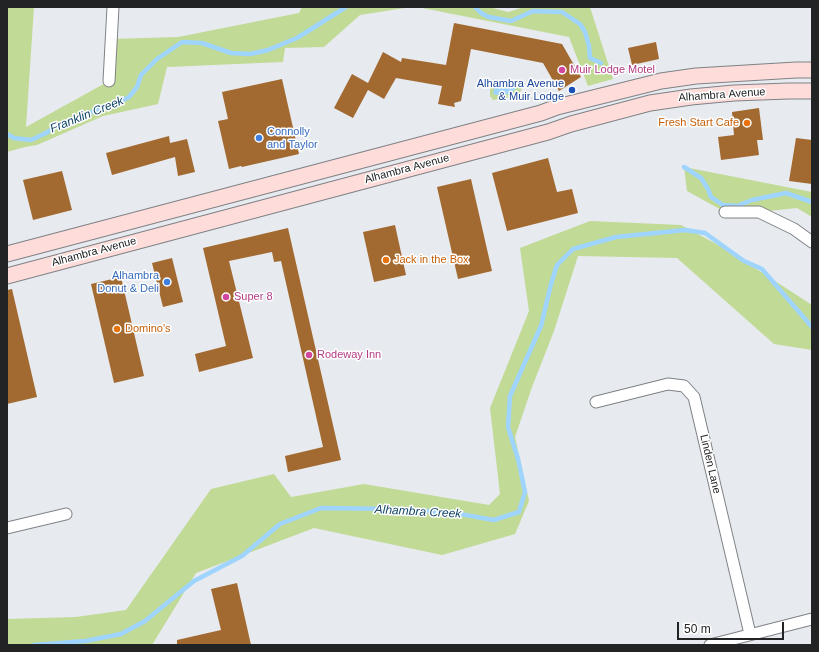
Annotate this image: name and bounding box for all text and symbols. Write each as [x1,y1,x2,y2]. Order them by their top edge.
place label: Muir Lodge Motel [570,63,655,77]
marker: Muir Lodge Motel [557,65,567,75]
place label: Alhambra Avenue & Muir Lodge [477,77,564,103]
marker: Alhambra Avenue & Muir Lodge [567,85,577,95]
street label: Alhambra Avenue [678,85,766,105]
water label: Franklin Creek [48,94,126,136]
place label: Fresh Start Cafe [658,116,739,130]
marker: Fresh Start Cafe [742,118,752,128]
place label: Connolly and Taylor [267,125,318,151]
marker: Connolly and Taylor [254,133,264,143]
street label: Alhambra Avenue [363,151,451,187]
street label: Alhambra Avenue [50,234,138,270]
place label: Jack in the Box [394,253,469,267]
marker: Jack in the Box [381,255,391,265]
place label: Alhambra Donut & Deli [97,269,159,295]
marker: Alhambra Donut & Deli [162,277,172,287]
place label: Super 8 [234,290,273,304]
marker: Super 8 [221,292,231,302]
place label: Domino's [125,322,171,336]
marker: Domino's [112,324,122,334]
place label: Rodeway Inn [317,348,381,362]
marker: Rodeway Inn [304,350,314,360]
street label: Linden Lane [697,433,723,495]
water label: Alhambra Creek [374,503,462,521]
scale bar [679,614,786,640]
text: 50 m [684,622,711,636]

